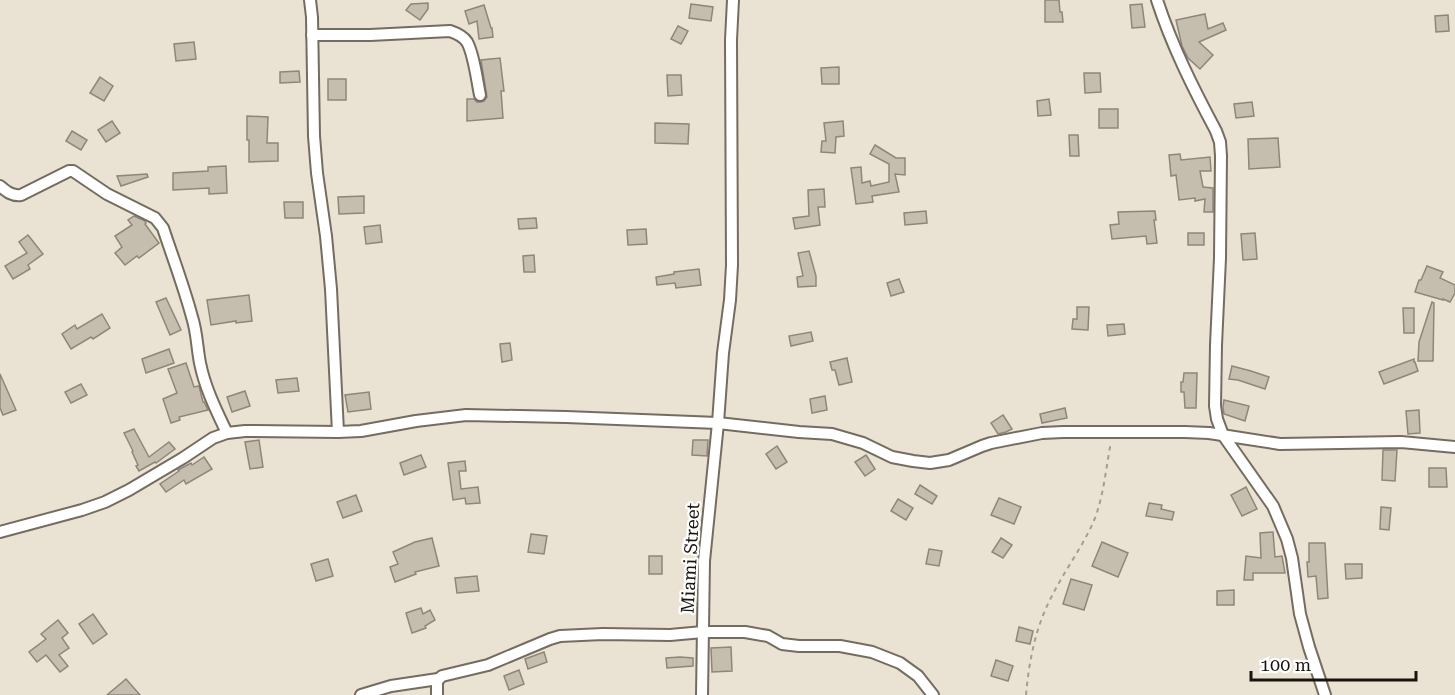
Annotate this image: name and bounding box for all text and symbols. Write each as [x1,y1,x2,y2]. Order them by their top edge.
street label: Miami Street [677,502,703,614]
scale bar [1251,644,1416,682]
text: 100 m [1260,654,1311,675]

